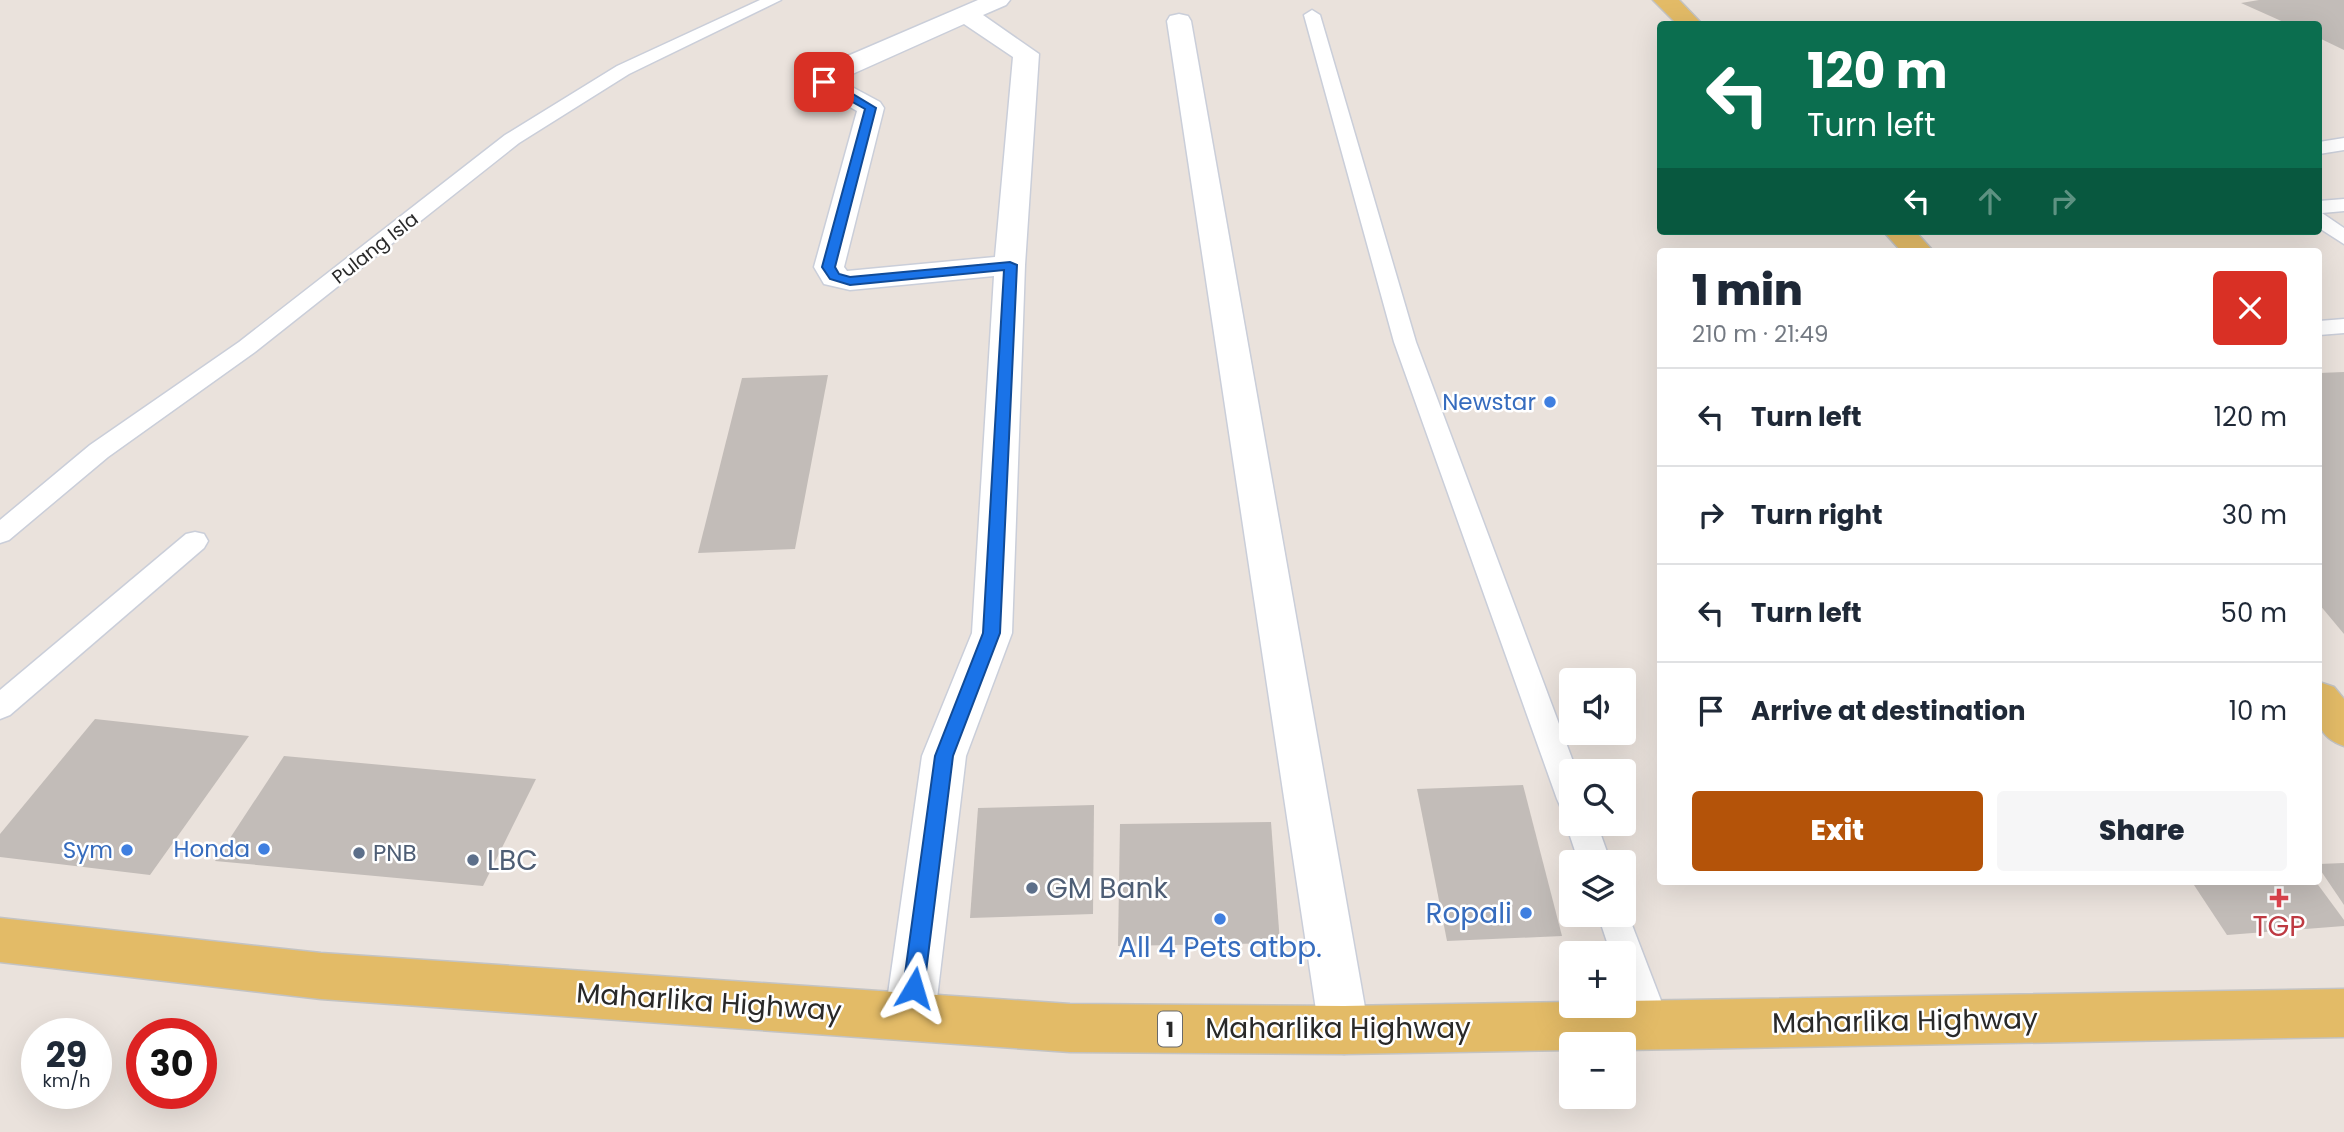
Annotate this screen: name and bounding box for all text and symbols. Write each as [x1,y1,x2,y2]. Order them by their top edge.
text: 120 m [1807,37,1948,105]
icon: left [1692,49,1783,140]
pin [794,52,854,112]
icon: arrive [805,63,843,101]
text: Turn left [1807,102,1936,147]
icon: left [1898,182,1936,220]
icon: ahead [1971,182,2009,220]
icon: right [2044,182,2082,220]
street label: Pulang Isla [326,206,424,290]
text: 1 min [1692,261,1803,320]
button: close [2213,271,2287,345]
text: 210 m · 21:49 [1692,318,1828,350]
place label: Newstar [1442,386,1536,418]
marker: Newstar [1542,394,1558,410]
icon: left [1692,398,1730,436]
text: Turn left [1751,399,1862,435]
text: 120 m [2214,399,2287,435]
icon: right [1692,496,1730,534]
text: Turn right [1751,497,1883,533]
text: 30 m [2222,497,2287,533]
icon: left [1692,594,1730,632]
text: Turn left [1751,595,1862,631]
text: 50 m [2221,595,2287,631]
map controls [1559,668,1636,1109]
button: sound [1559,668,1636,745]
icon: arrive [1692,692,1730,730]
text: Arrive at destination [1751,693,2026,729]
text: 10 m [2229,693,2287,729]
button: search [1559,759,1636,836]
button: Exit [1692,791,1983,871]
button: Share [1997,791,2287,871]
place label: Honda [174,833,250,865]
place label: Sym [63,834,113,866]
place label: PNB [373,837,417,869]
marker: Honda [256,841,272,857]
place label: LBC [487,841,538,880]
marker: Sym [119,842,135,858]
marker: PNB [351,845,367,861]
button: layers [1559,850,1636,927]
marker: LBC [465,852,481,868]
place label: GM Bank [1046,869,1168,908]
marker: GM Bank [1024,880,1040,896]
marker: TGP [2271,890,2287,906]
place label: Ropali [1425,894,1512,933]
marker: Ropali [1518,905,1534,921]
place label: TGP [2252,907,2306,946]
marker: All 4 Pets atbp. [1212,911,1228,927]
place label: All 4 Pets atbp. [1118,928,1322,967]
button: + [1559,941,1636,1018]
position arrow [877,951,951,1025]
street label: Maharlika Highway [575,973,843,1031]
street label: Maharlika Highway [1772,999,2038,1043]
street label: Maharlika Highway [1205,1009,1471,1048]
road number: 1 [1158,1012,1182,1046]
speed limit sign: 30 [126,1018,217,1109]
text: 29 [46,1030,87,1079]
button: − [1559,1032,1636,1109]
text: km/h [43,1068,90,1093]

